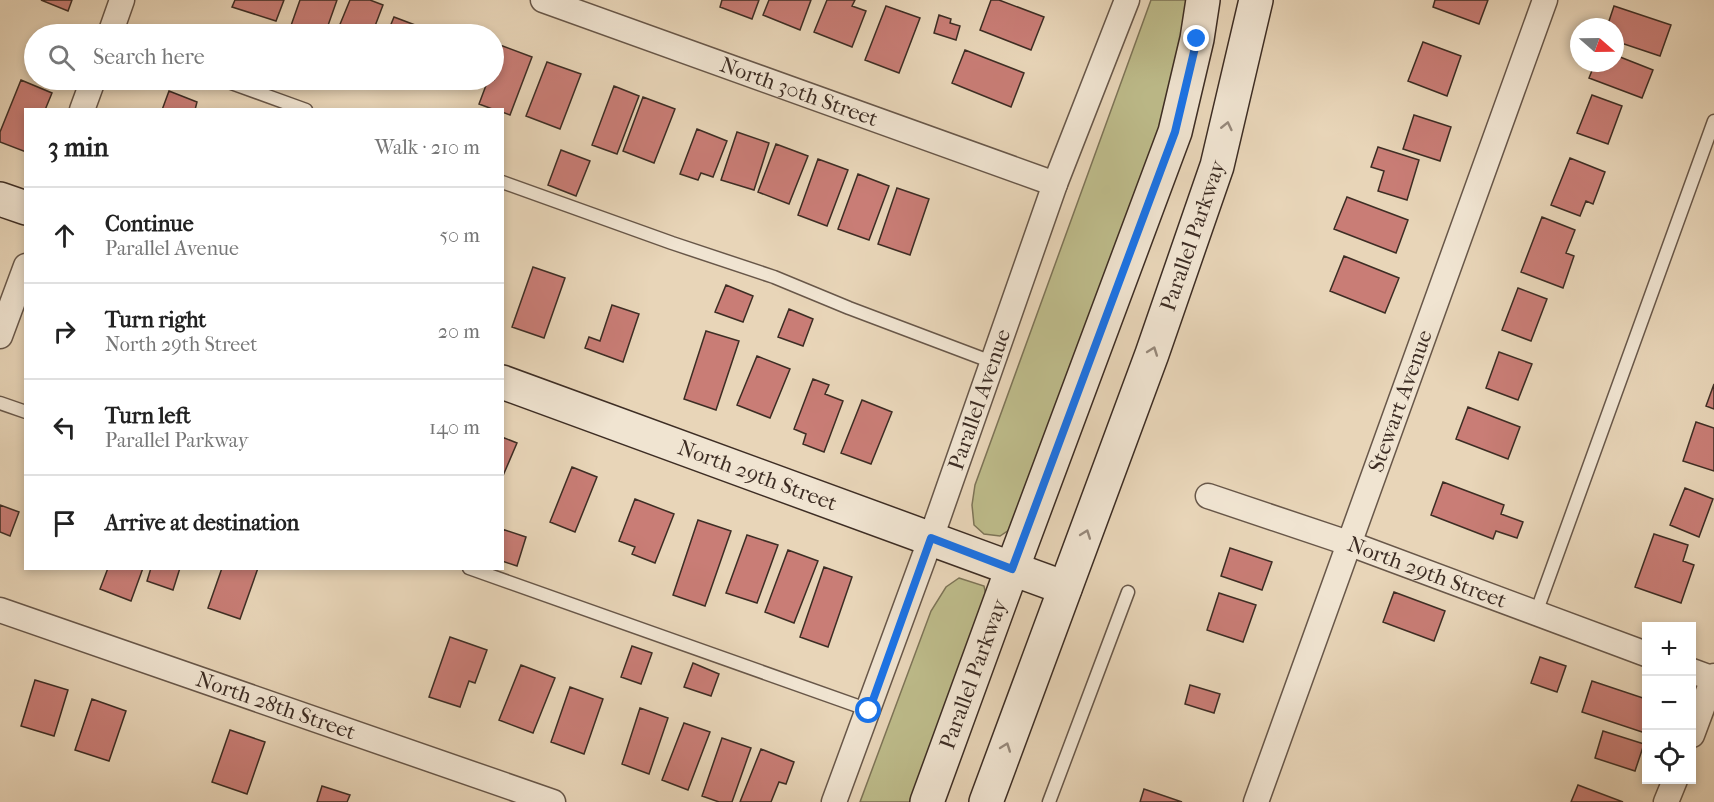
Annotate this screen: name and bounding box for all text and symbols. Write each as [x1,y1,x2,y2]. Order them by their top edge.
north arrow [1570,18,1624,72]
search box [24,24,504,90]
route end [1183,25,1209,51]
icon: search [45,41,78,74]
text: Search here [93,44,205,70]
street label: North 30th Street [716,52,882,132]
one-way arrow [1219,121,1232,131]
text: 3 min [48,132,109,163]
text: Walk · 210 m [375,136,480,159]
street label: Parallel Parkway [1155,156,1231,314]
text: Continue [105,211,194,237]
icon: ahead [48,219,81,252]
text: 50 m [439,224,480,247]
text: Parallel Avenue [105,237,239,260]
text: Turn right [105,307,206,333]
icon: right [48,315,81,348]
text: 20 m [438,320,480,343]
street label: Parallel Avenue [943,326,1016,473]
street label: Stewart Avenue [1363,326,1438,476]
text: North 29th Street [105,333,257,356]
one-way arrow [1145,346,1158,356]
text: Turn left [105,403,191,429]
icon: left [48,411,81,444]
text: 140 m [429,416,480,439]
text: Parallel Parkway [105,429,248,452]
street label: North 29th Street [674,434,841,517]
icon: arrive [48,507,81,540]
text: Arrive at destination [105,510,299,536]
one-way arrow [1078,529,1091,539]
street label: North 29th Street [1344,531,1510,614]
street label: Parallel Parkway [934,594,1013,753]
map controls [1642,622,1696,784]
button: + [1642,622,1696,676]
street label: North 28th Street [193,666,359,746]
button: − [1642,676,1696,730]
route start [855,697,881,723]
button: locate [1642,730,1696,784]
one-way arrow [999,742,1012,753]

